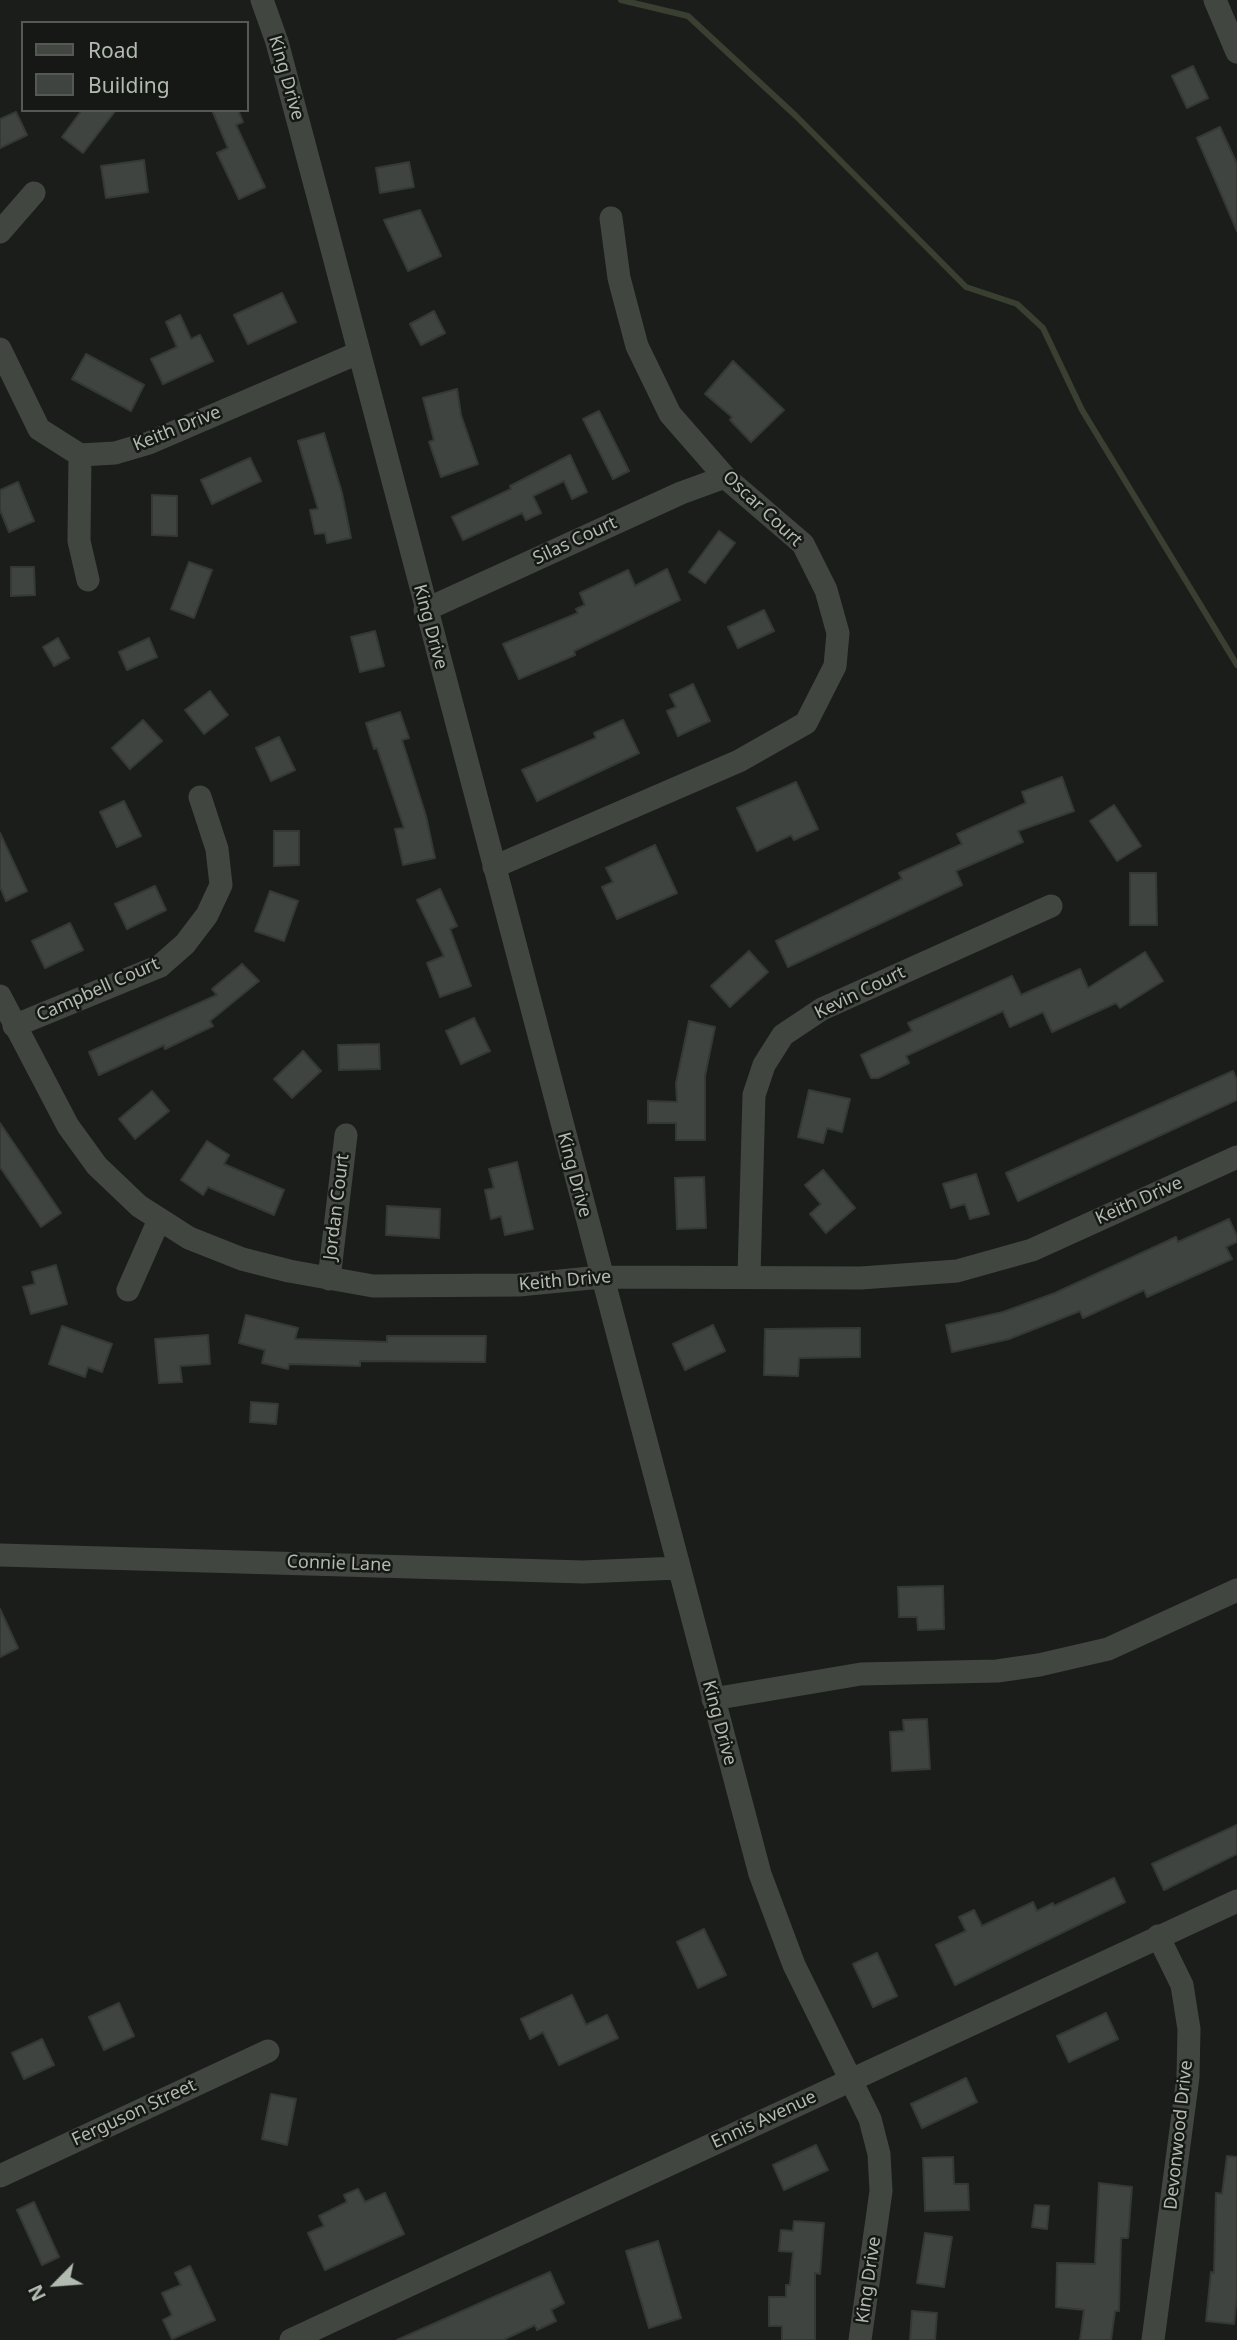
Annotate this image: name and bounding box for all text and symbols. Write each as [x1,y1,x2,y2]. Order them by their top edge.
legend [21,21,248,112]
street label: King Drive [264,33,308,123]
text: Road [88,36,138,64]
text: Building [88,71,170,99]
street label: Keith Drive [130,402,224,456]
street label: Oscar Court [718,467,806,551]
street label: Silas Court [530,512,620,570]
street label: King Drive [408,582,452,672]
street label: Campbell Court [33,953,163,1027]
street label: Kevin Court [811,962,909,1024]
street label: King Drive [552,1130,596,1220]
street label: Jordan Court [320,1152,354,1262]
street label: Keith Drive [1092,1172,1186,1230]
street label: Keith Drive [518,1266,612,1296]
street label: Connie Lane [286,1551,392,1577]
street label: King Drive [697,1678,741,1768]
street label: Devonwood Drive [1160,2059,1198,2211]
street label: Ferguson Street [68,2075,200,2151]
street label: Ennis Avenue [708,2086,820,2154]
street label: King Drive [852,2235,886,2325]
north arrow [21,2249,91,2319]
text: N [22,2280,52,2305]

